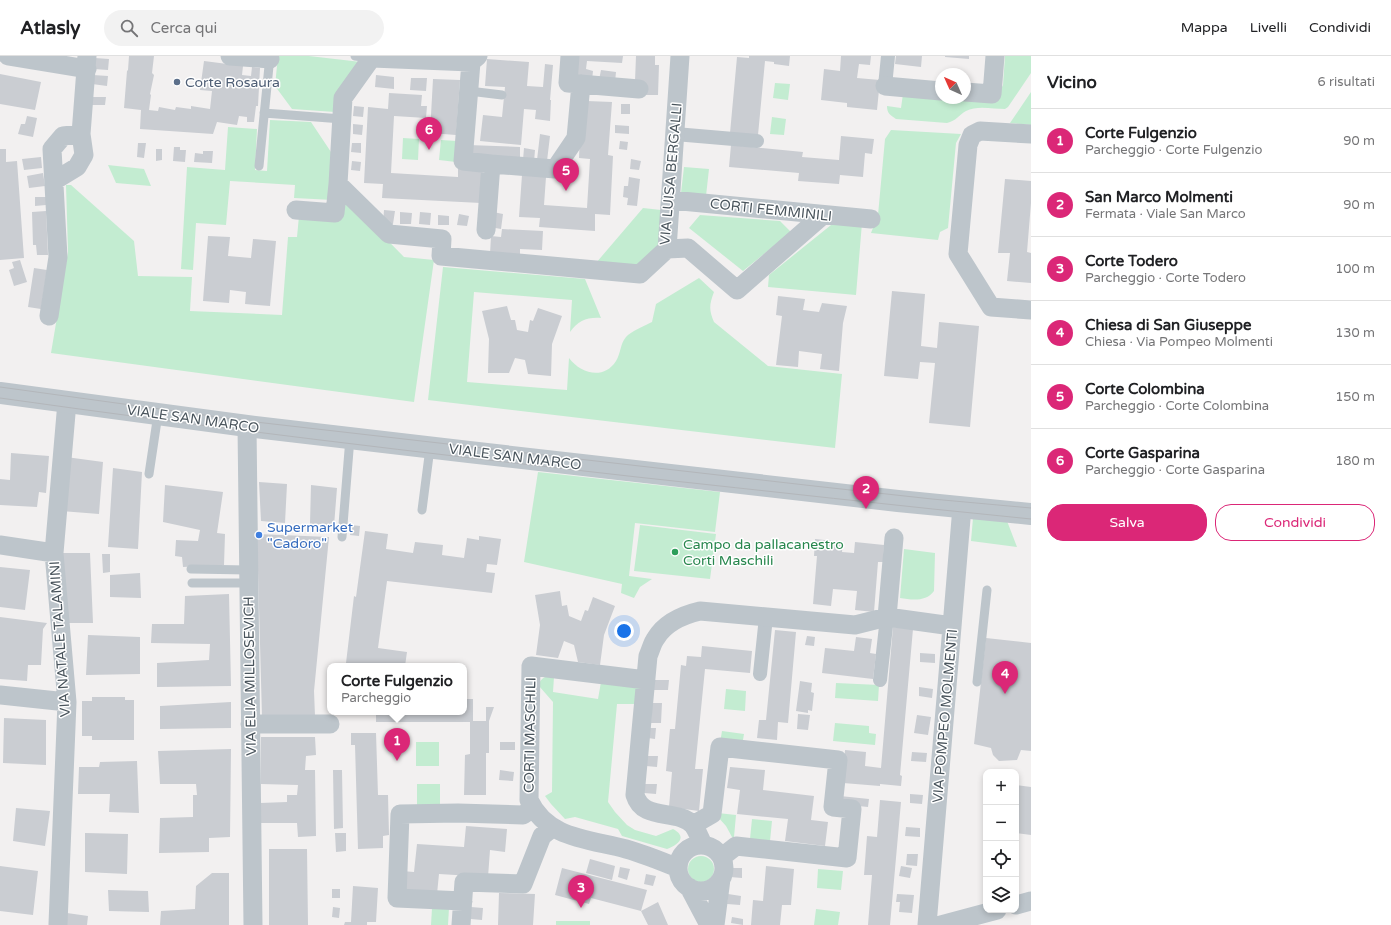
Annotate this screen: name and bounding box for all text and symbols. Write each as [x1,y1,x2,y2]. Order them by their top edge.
search box [104,10,384,46]
text: Atlasly [20,17,80,39]
icon: search [118,17,140,39]
text: Cerca qui [150,19,217,37]
text: Mappa [1181,19,1228,36]
text: Livelli [1250,19,1287,36]
text: Condividi [1309,19,1371,36]
north arrow [935,68,971,104]
text: Vicino [1047,72,1097,93]
place label: Corte Rosaura [185,74,280,91]
text: 6 risultati [1318,74,1375,90]
marker: Corte Rosaura [172,77,182,87]
street label: VIA LUISA BERGALLI [656,102,686,246]
pin: 6 [416,117,442,150]
text: Corte Fulgenzio [1085,124,1197,142]
text: 1 [1056,133,1064,149]
text: 90 m [1343,133,1375,149]
text: Parcheggio · Corte Fulgenzio [1085,142,1262,158]
pin: 5 [553,158,579,191]
text: San Marco Molmenti [1085,188,1233,206]
street label: CORTI FEMMINILI [709,195,833,225]
text: 2 [1056,197,1064,213]
text: 90 m [1343,197,1375,213]
text: Fermata · Viale San Marco [1085,206,1246,222]
text: Corte Todero [1085,252,1178,270]
text: 3 [1056,261,1064,277]
text: 100 m [1335,261,1375,277]
text: Parcheggio · Corte Todero [1085,270,1246,286]
text: Chiesa di San Giuseppe [1085,316,1251,334]
text: 4 [1056,325,1064,341]
text: 130 m [1335,325,1375,341]
text: Chiesa · Via Pompeo Molmenti [1085,334,1273,350]
text: Corte Colombina [1085,380,1205,398]
text: 5 [1056,389,1064,405]
text: 150 m [1335,389,1375,405]
text: Parcheggio · Corte Colombina [1085,398,1269,414]
street label: VIALE SAN MARCO [126,401,260,437]
street label: VIALE SAN MARCO [448,440,582,474]
text: Corte Gasparina [1085,444,1200,462]
text: 6 [1056,453,1064,469]
text: 180 m [1335,453,1375,469]
text: Parcheggio · Corte Gasparina [1085,462,1265,478]
pin: 2 [853,476,879,509]
button: Salva [1047,504,1207,541]
button: Condividi [1215,504,1375,541]
place label: Supermarket "Cadoro" [267,519,354,552]
marker: Supermarket "Cadoro" [254,530,264,540]
place label: Campo da pallacanestro Corti Maschili [683,536,844,569]
marker: Campo da pallacanestro Corti Maschili [670,547,680,557]
street label: VIA NATALE TALAMINI [46,560,74,718]
street label: VIA ELIA MILLOSEVICH [240,596,260,756]
your location [614,621,634,641]
street label: VIA POMPEO MOLMENTI [929,628,961,804]
pin: 4 [992,661,1018,694]
popup [327,663,467,715]
text: Corte Fulgenzio [341,672,453,690]
street label: CORTI MASCHILI [520,677,540,793]
text: Parcheggio [341,690,411,706]
pin: 1 [384,728,410,761]
map controls [983,769,1019,913]
button: + [983,769,1019,805]
button: − [983,805,1019,841]
button: locate [983,841,1019,877]
pin: 3 [568,875,594,908]
button: layers [983,877,1019,913]

